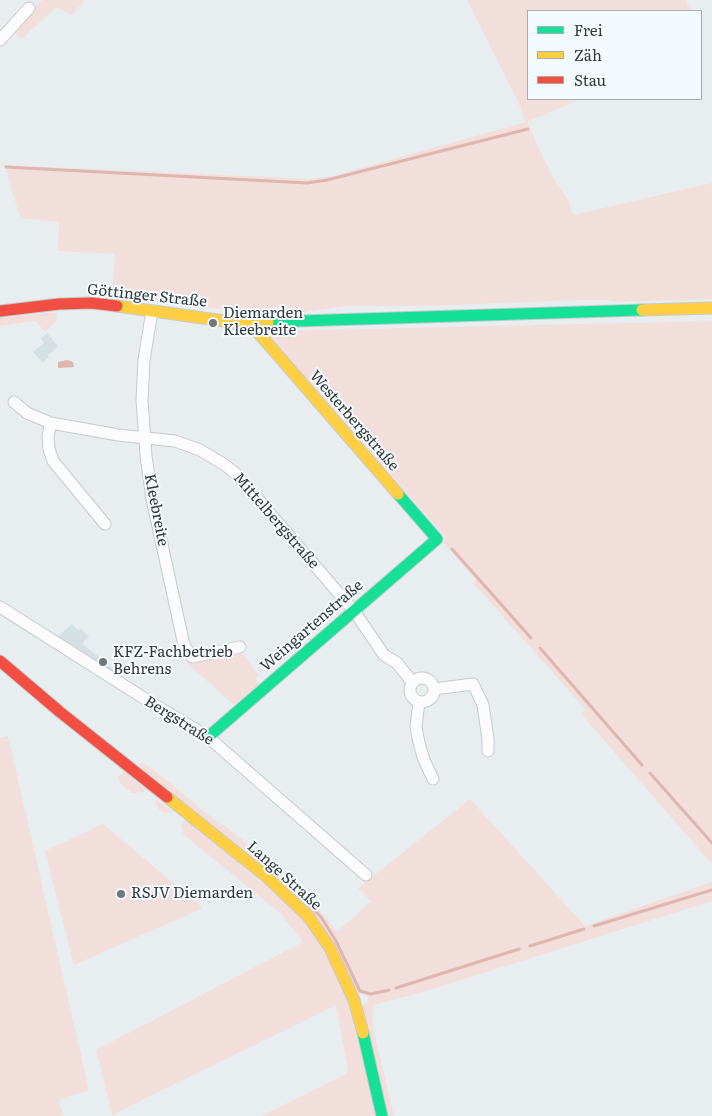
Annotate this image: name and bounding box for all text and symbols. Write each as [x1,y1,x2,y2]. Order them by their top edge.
legend [527,10,702,100]
text: Frei [574,18,603,41]
text: Zäh [574,43,602,66]
text: Stau [574,68,606,91]
street label: Göttinger Straße [86,281,208,311]
place label: Diemarden Kleebreite [223,305,303,340]
marker: Diemarden Kleebreite [207,317,219,329]
street label: Westerbergstraße [306,367,402,475]
street label: Mittelbergstraße [229,469,323,573]
street label: Kleebreite [140,472,172,548]
street label: Weingartenstraße [257,577,367,675]
place label: KFZ-Fachbetrieb Behrens [113,644,233,679]
marker: KFZ-Fachbetrieb Behrens [97,656,109,668]
street label: Bergstraße [141,693,217,749]
street label: Lange Straße [243,838,325,914]
place label: RSJV Diemarden [131,885,253,903]
marker: RSJV Diemarden [115,888,127,900]

